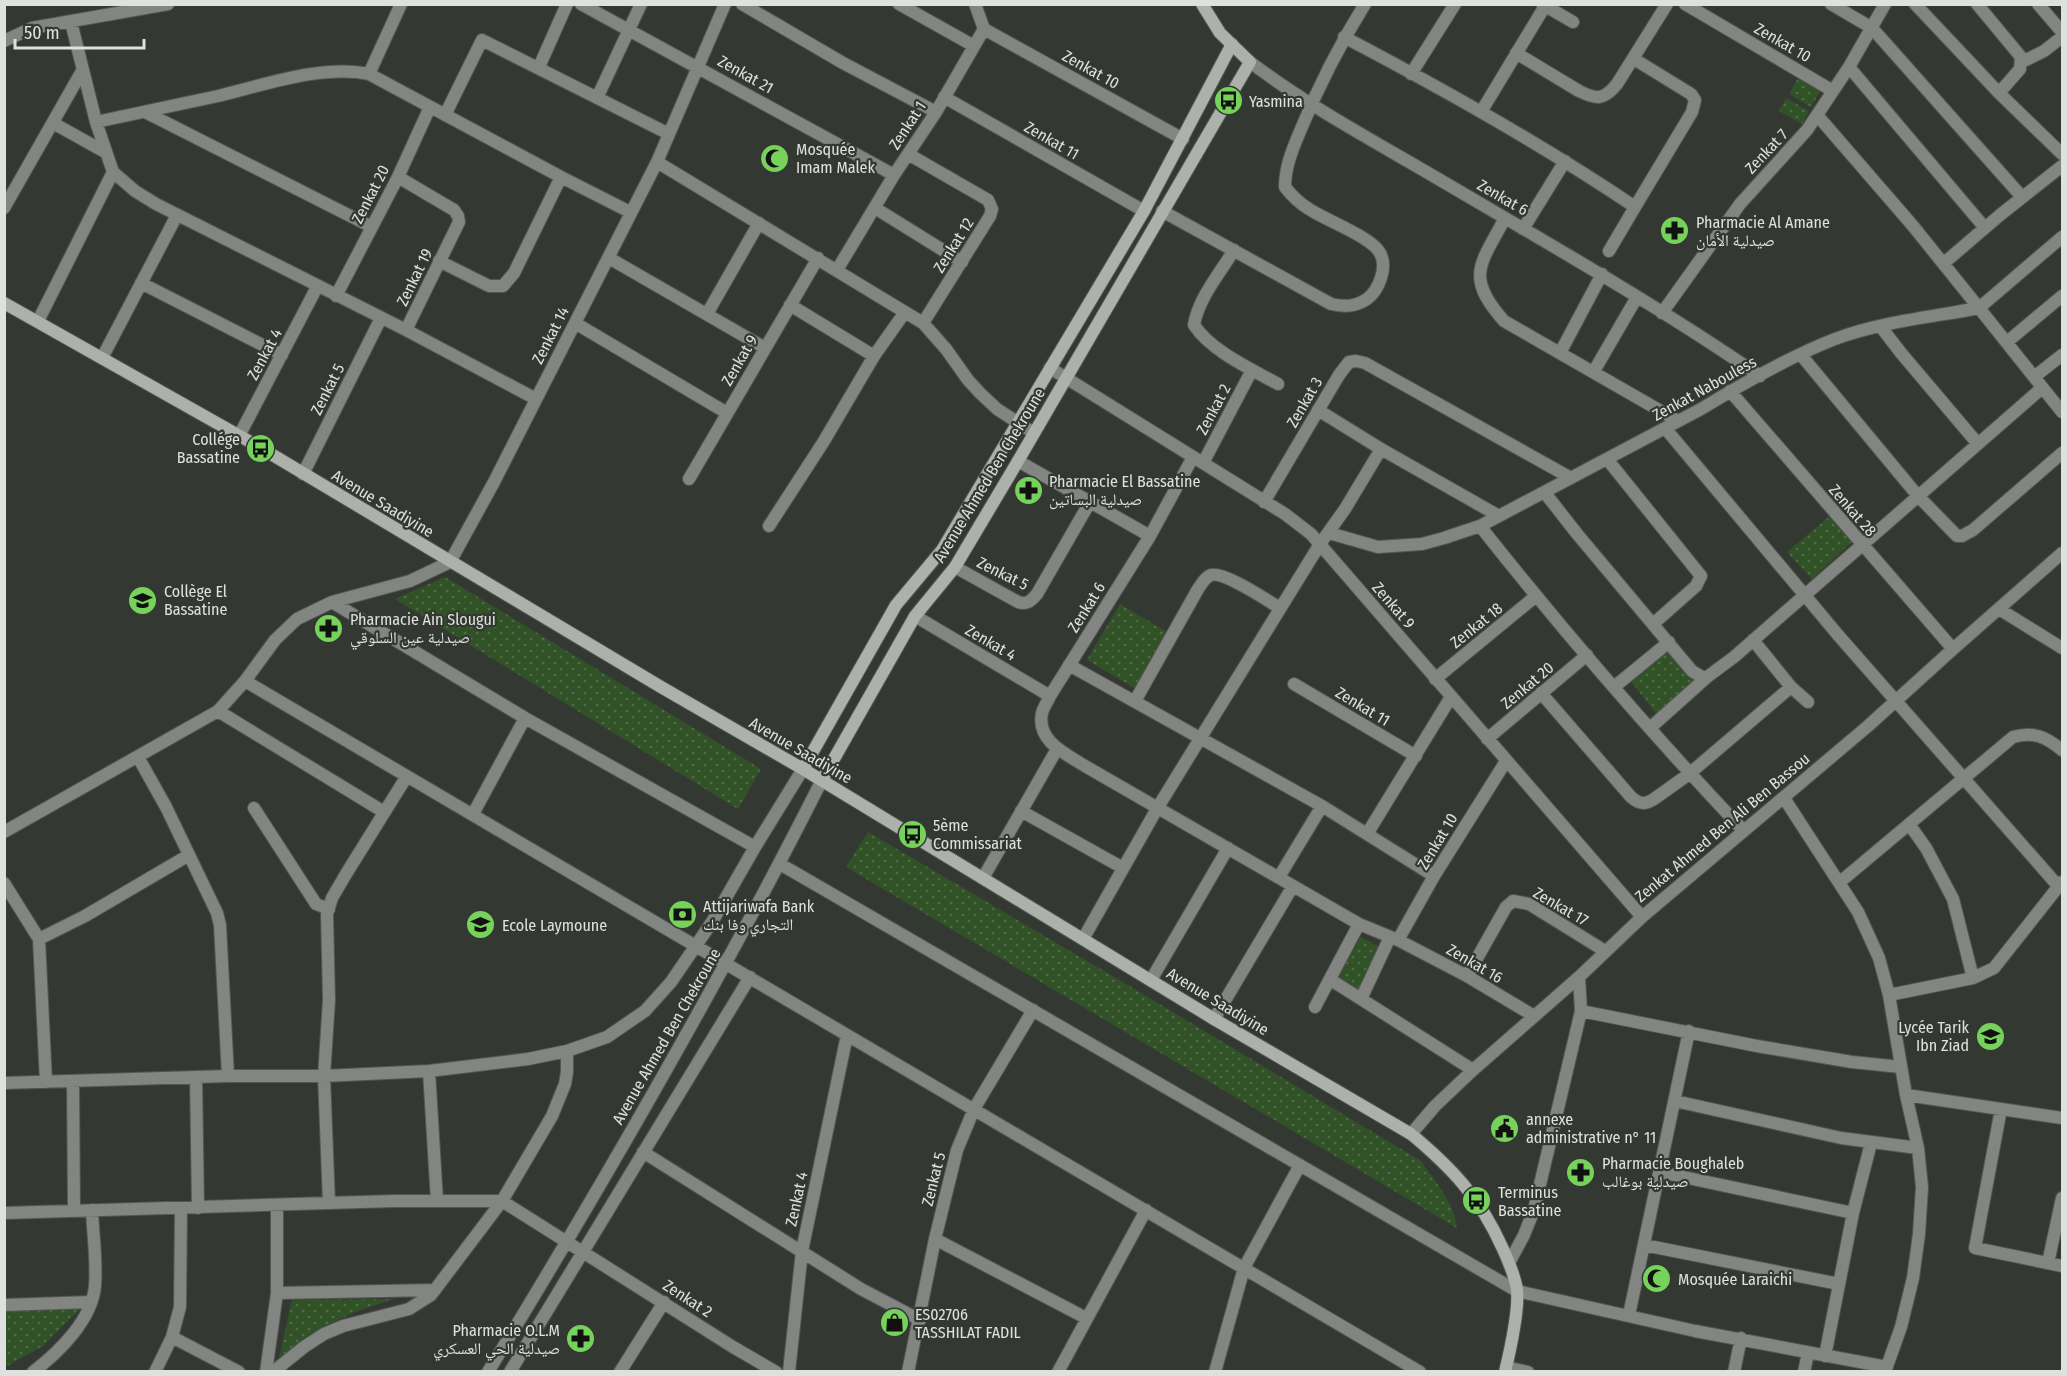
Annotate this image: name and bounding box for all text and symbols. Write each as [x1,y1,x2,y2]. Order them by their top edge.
scale bar [15,12,144,50]
street label: Zenkat 10 [1751,19,1814,66]
text: 50 m [24,22,60,44]
street label: Zenkat 10 [1059,46,1123,93]
street label: Zenkat 21 [715,51,777,97]
bus stop icon: Yasmina [1212,85,1244,117]
place label: Yasmina [1249,92,1303,111]
street label: Zenkat 1 [885,98,930,153]
street label: Zenkat 11 [1021,117,1082,164]
street label: Zenkat 7 [1741,125,1792,178]
place label: Mosquée Imam Malek [796,140,876,177]
mosque icon: Mosquée Imam Malek [759,142,791,174]
street label: Zenkat 20 [348,162,393,227]
street label: Zenkat 6 [1474,175,1532,220]
place label: Pharmacie Al Amane صيدلية الأمان [1696,213,1830,251]
street label: Zenkat 12 [929,214,978,276]
pharmacy icon: Pharmacie Al Amane صيدلية الأمان [1659,215,1691,247]
street label: Zenkat 19 [392,245,437,309]
street label: Zenkat 14 [528,303,573,367]
street label: Zenkat 4 [243,325,286,383]
street label: Zenkat 9 [717,331,762,389]
street label: Zenkat Nabouless [1649,352,1760,425]
street label: Zenkat 5 [307,360,348,418]
street label: Zenkat 3 [1283,374,1326,431]
street label: Zenkat 2 [1192,381,1235,438]
street label: Avenue Ahmed Ben Chekroune [930,385,1049,566]
place label: Collége Bassatine [177,430,240,467]
bus stop icon: Collége Bassatine [245,432,277,464]
street label: Avenue Saadiyine [328,466,437,541]
place label: Pharmacie El Bassatine صيدلية البساتين [1049,472,1200,510]
pharmacy icon: Pharmacie El Bassatine صيدلية البساتين [1012,474,1044,506]
street label: Zenkat 28 [1825,480,1880,540]
street label: Zenkat 5 [974,553,1032,594]
street label: Zenkat 9 [1368,578,1419,633]
street label: Zenkat 6 [1064,579,1109,636]
place label: Collège El Bassatine [164,582,227,619]
school or university icon: Collège El Bassatine [127,584,159,616]
street label: Zenkat 18 [1446,599,1506,652]
place label: Pharmacie Ain Slougui صيدلية عين السلوقي [350,610,496,650]
pharmacy icon: Pharmacie Ain Slougui صيدلية عين السلوقي [313,612,345,644]
street label: Zenkat 4 [962,620,1020,665]
street label: Zenkat 20 [1497,658,1558,713]
street label: Zenkat 11 [1332,683,1393,730]
street label: Avenue Saadiyine [746,713,856,788]
street label: Zenkat Ahmed Ben Ali Ben Bassou [1631,749,1813,906]
street label: Zenkat 10 [1413,810,1462,873]
place label: 5ème Commissariat [933,816,1023,853]
bus stop icon: 5ème Commissariat [896,818,928,850]
street label: Zenkat 17 [1530,883,1592,930]
place label: Attijariwafa Bank التجاري وفا بنك [703,897,815,937]
bank icon: Attijariwafa Bank التجاري وفا بنك [666,899,698,931]
school or university icon: Ecole Laymoune [465,909,497,941]
place label: Ecole Laymoune [502,916,607,935]
street label: Zenkat 16 [1443,940,1506,987]
street label: Avenue Ahmed Ben Chekroune [608,945,725,1128]
street label: Avenue Saadiyine [1163,964,1272,1039]
place label: Lycée Tarik Ibn Ziad [1898,1018,1970,1055]
school or university icon: Lycée Tarik Ibn Ziad [1974,1020,2006,1052]
place label: annexe administrative n° 11 [1526,1110,1656,1147]
public building icon: annexe administrative n° 11 [1489,1112,1521,1144]
street label: Zenkat 5 [918,1150,949,1208]
place label: Pharmacie Boughaleb صيدلية بوغالب [1602,1154,1744,1191]
pharmacy icon: Pharmacie Boughaleb صيدلية بوغالب [1565,1156,1597,1188]
street label: Zenkat 4 [781,1170,812,1228]
place label: Terminus Bassatine [1498,1183,1561,1220]
bus stop icon: Terminus Bassatine [1461,1185,1493,1217]
mosque icon: Mosquée Laraichi [1641,1263,1673,1295]
place label: Mosquée Laraichi [1678,1270,1792,1289]
street label: Zenkat 2 [660,1276,716,1321]
place label: ES02706 TASSHILAT FADIL [915,1305,1021,1342]
shop icon: ES02706 TASSHILAT FADIL [878,1307,910,1339]
place label: Pharmacie O.L.M صيدلية الحي العسكري [433,1321,560,1361]
pharmacy icon: Pharmacie O.L.M صيدلية الحي العسكري [565,1323,597,1355]

